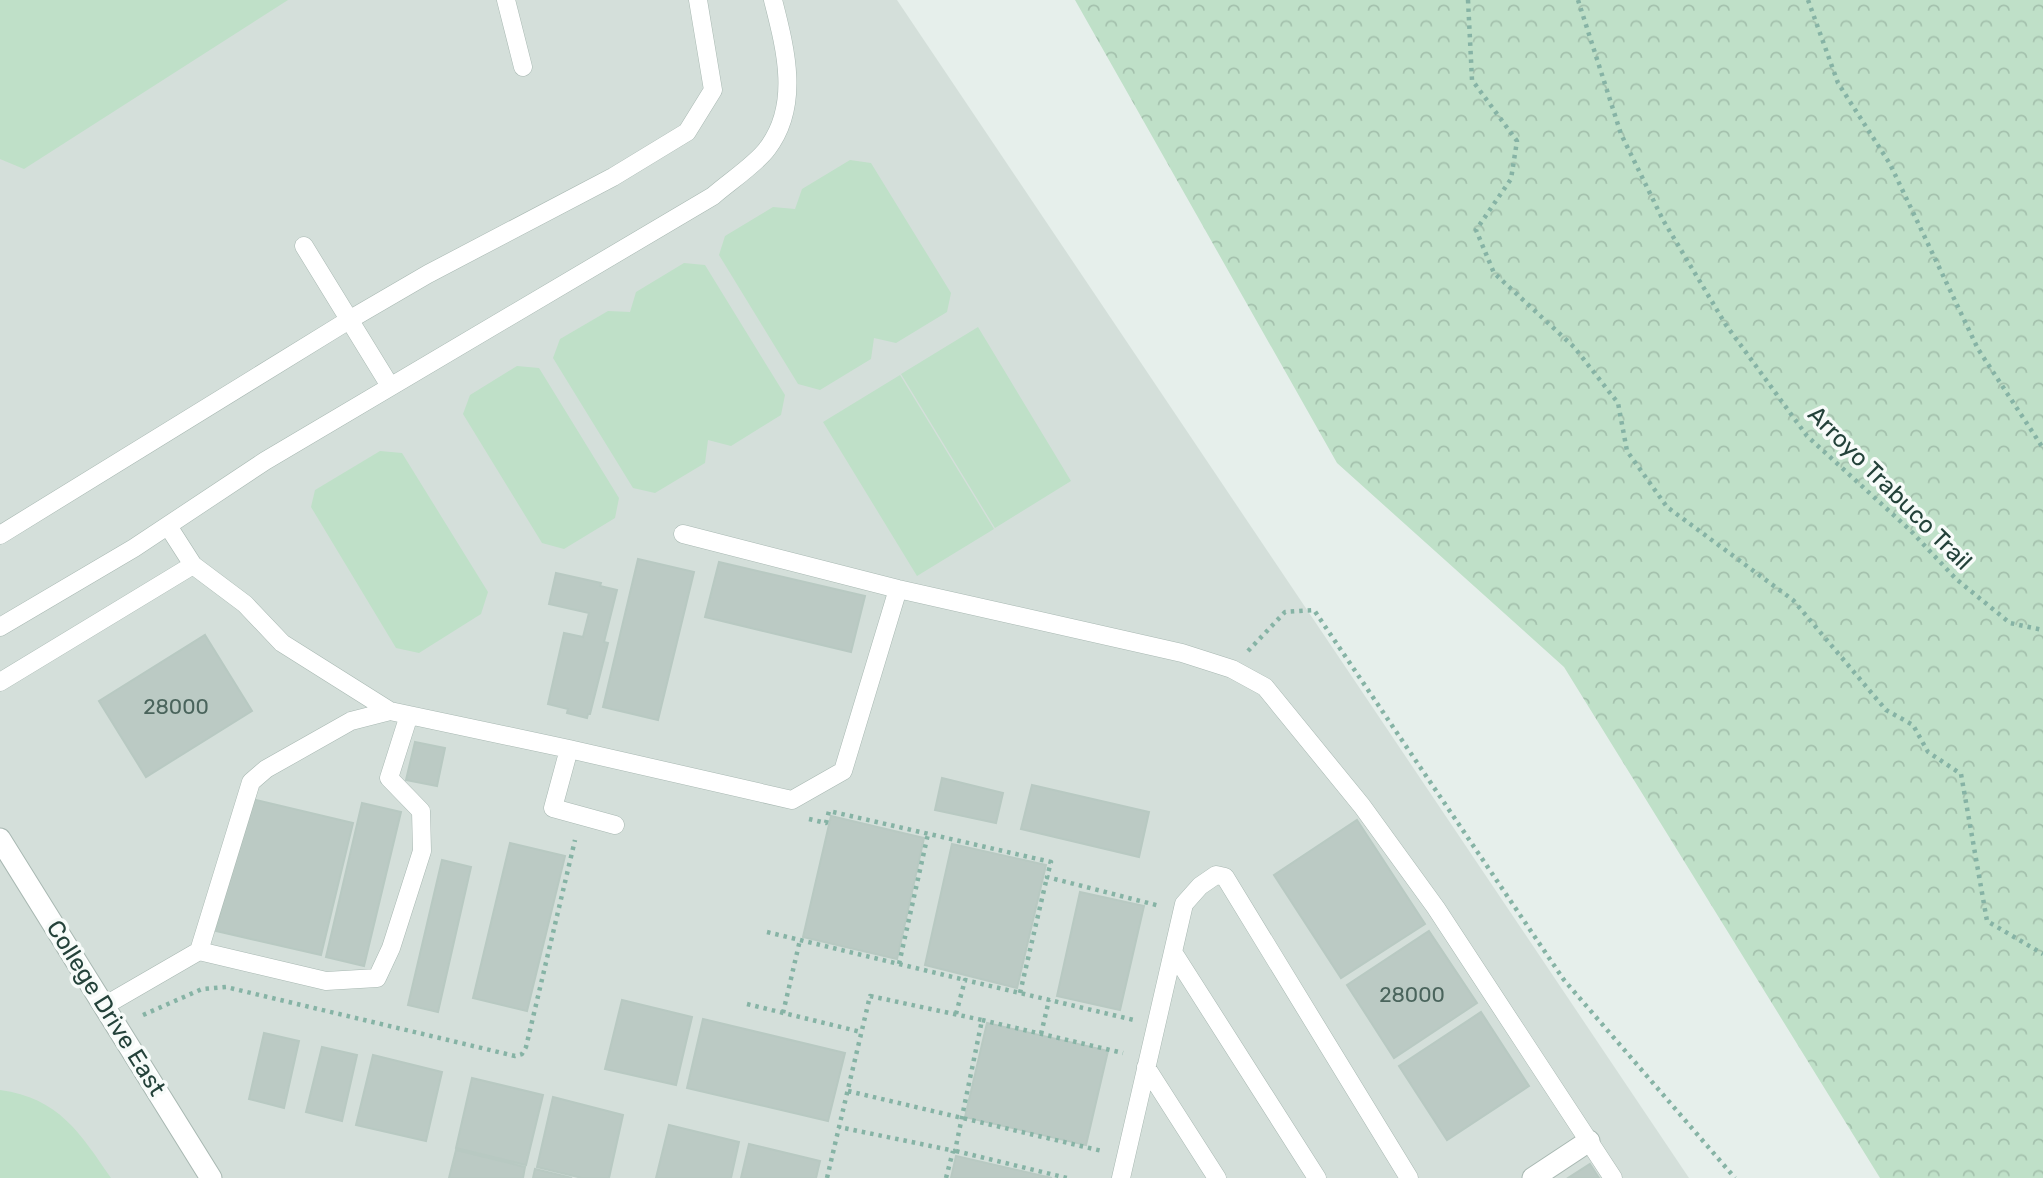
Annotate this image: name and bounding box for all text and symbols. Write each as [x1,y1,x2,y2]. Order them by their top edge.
street label: Arroyo Trabuco Trail [1802,400,1978,576]
house number: 28000 [143,694,209,719]
street label: College Drive East [41,915,171,1101]
house number: 28000 [1379,982,1445,1007]

